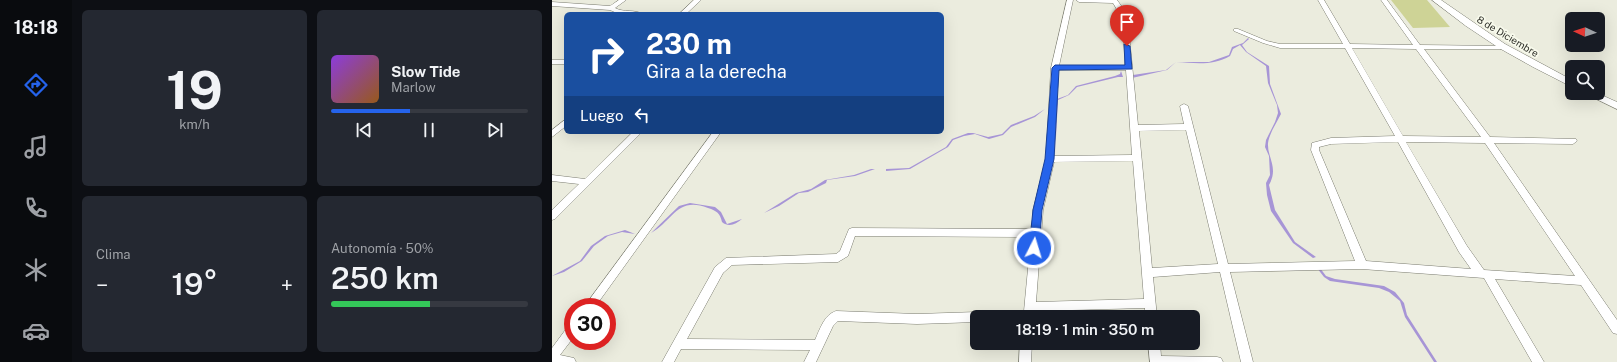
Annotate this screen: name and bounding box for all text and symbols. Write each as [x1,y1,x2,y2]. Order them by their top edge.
pin [1110,5,1144,46]
icon: arrive [1116,11,1138,33]
north arrow [1565,12,1605,52]
map controls [1565,12,1605,100]
street label: 8 de Diciembre [1475,13,1541,59]
text: 18:18 [14,17,58,38]
text: 230 m [646,27,732,60]
icon: right [580,28,632,80]
text: 19 [166,60,223,121]
button: search [1565,60,1605,100]
text: Gira a la derecha [646,61,787,82]
text: Slow Tide [391,63,460,80]
icon: directions [22,71,50,99]
text: Marlow [391,80,436,95]
icon: left [631,104,653,126]
text: Luego [580,107,623,124]
text: km/h [179,117,210,132]
icon: previous [353,119,375,141]
icon: pause [418,119,440,141]
icon: next [484,119,506,141]
icon: music [22,133,50,161]
icon: phone [22,194,50,222]
position arrow [1013,227,1055,269]
text: Autonomía · 50% [331,241,434,256]
text: Clima [96,247,131,262]
icon: climate [22,256,50,284]
text: 250 km [331,260,439,296]
text: 19° [172,266,217,302]
text: − [96,272,108,298]
text: + [281,272,293,298]
speed limit sign: 30 [564,298,616,350]
icon: car [22,317,50,345]
text: 18:19 · 1 min · 350 m [1016,321,1154,338]

